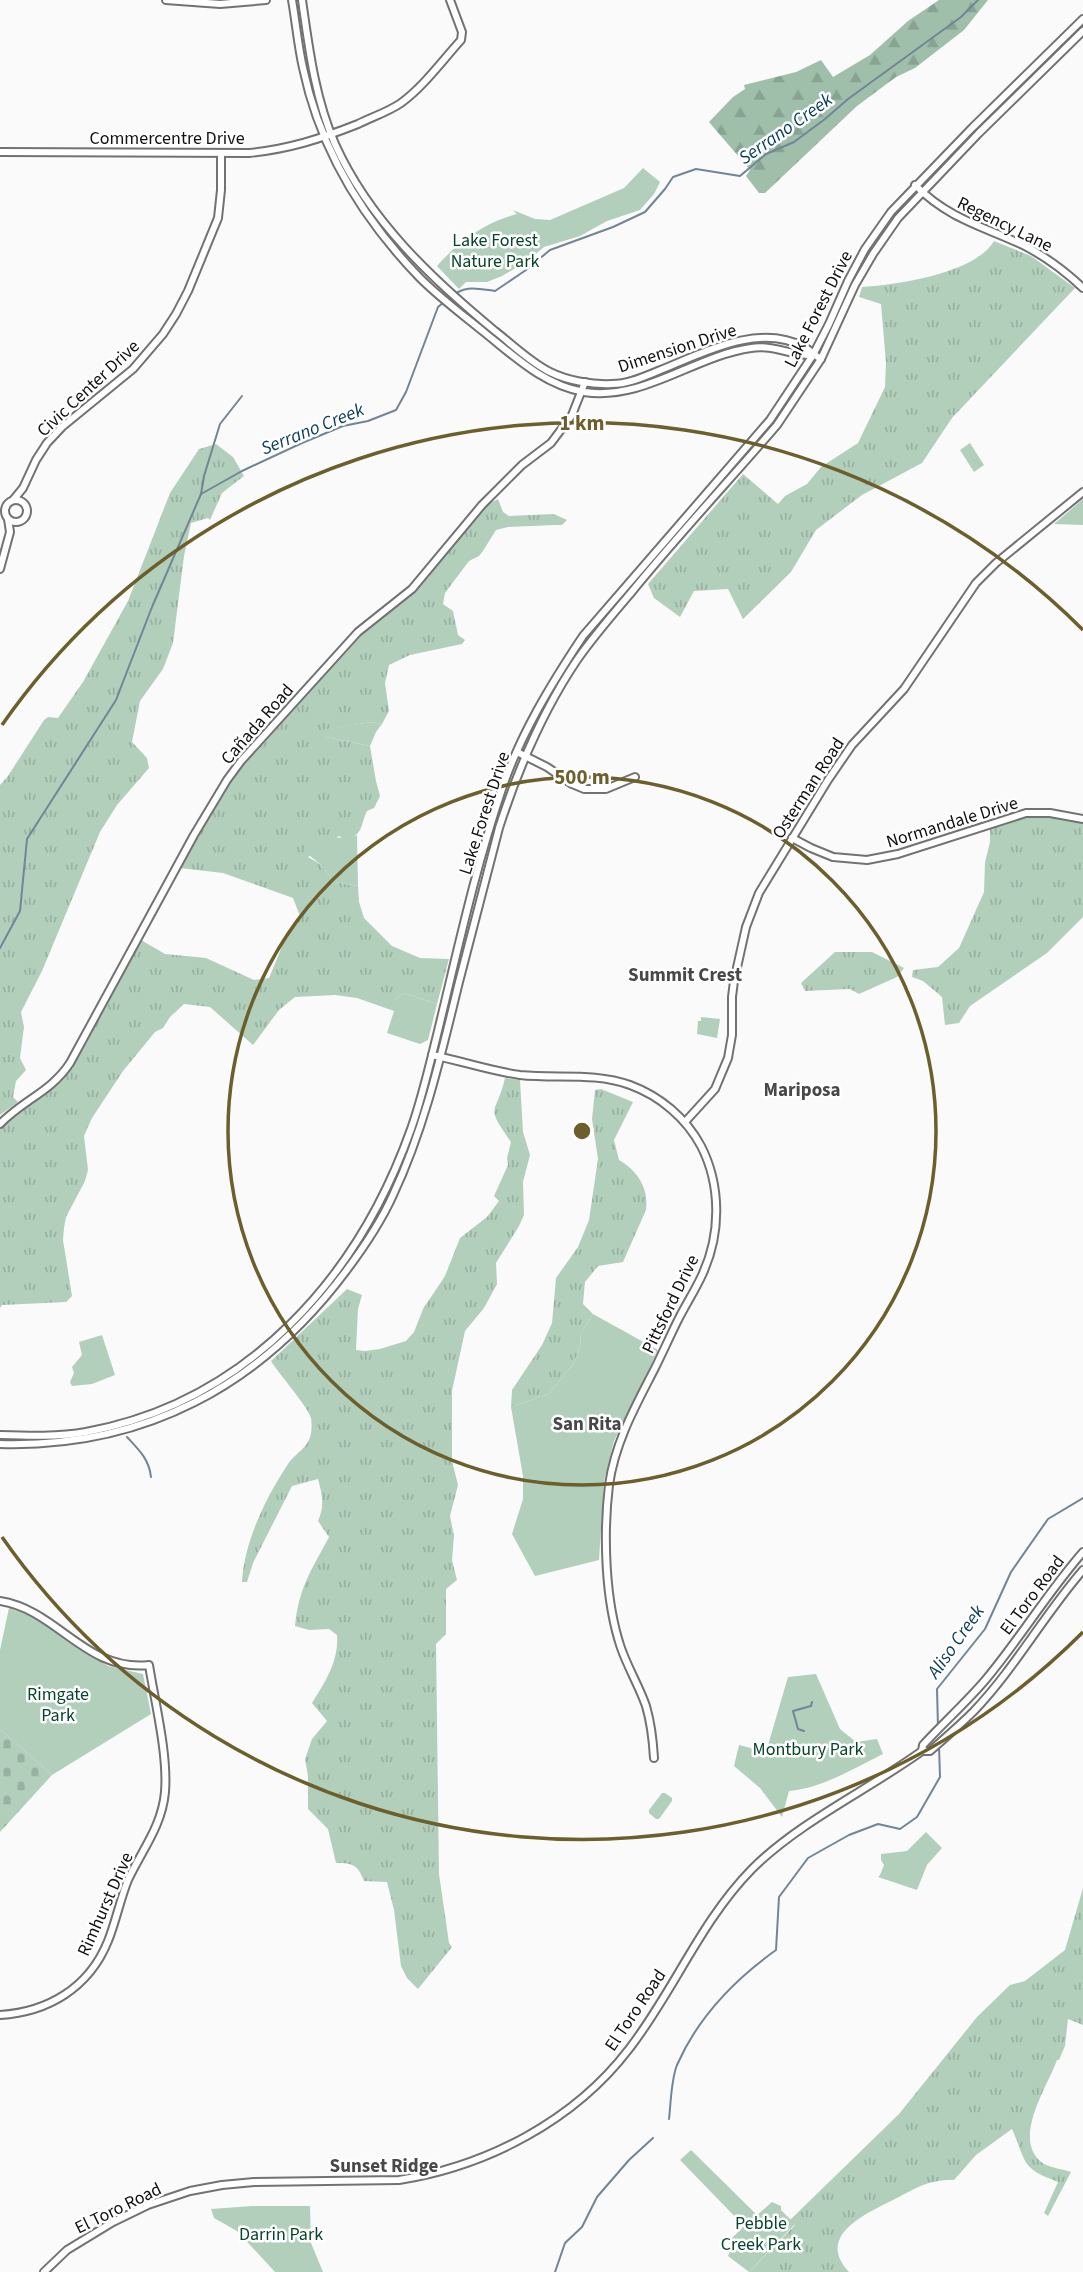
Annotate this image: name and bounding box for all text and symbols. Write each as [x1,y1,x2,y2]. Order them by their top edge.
water label: Serrano Creek [733,86,839,172]
street label: Commercentre Drive [89,126,245,151]
street label: Regency Lane [953,191,1057,258]
park label: Lake Forest Nature Park [451,228,539,274]
street label: Lake Forest Drive [778,246,859,372]
street label: Dimension Drive [615,318,740,379]
street label: Civic Center Drive [32,334,145,443]
water label: Serrano Creek [257,396,369,462]
text: 1 km [560,408,604,438]
street label: Cañada Road [215,679,299,770]
street label: Osterman Road [766,733,851,844]
street label: Lake Forest Drive [453,748,516,878]
text: 500 m [554,762,610,792]
street label: Normandale Drive [883,791,1021,854]
district label: Summit Crest [628,962,742,989]
district label: Mariposa [763,1077,841,1104]
centre of rings [570,1119,594,1143]
street label: Pittsford Drive [636,1250,705,1358]
district label: San Rita [552,1411,622,1438]
street label: El Toro Road [994,1550,1071,1640]
water label: Aliso Creek [920,1599,992,1685]
park label: Rimgate Park [27,1682,89,1728]
park label: Montbury Park [753,1737,864,1762]
street label: Rimhurst Drive [71,1848,140,1960]
street label: El Toro Road [599,1964,672,2056]
district label: Sunset Ridge [330,2153,439,2180]
street label: El Toro Road [71,2177,166,2240]
park label: Pebble Creek Park [721,2211,801,2257]
park label: Darrin Park [239,2222,323,2247]

